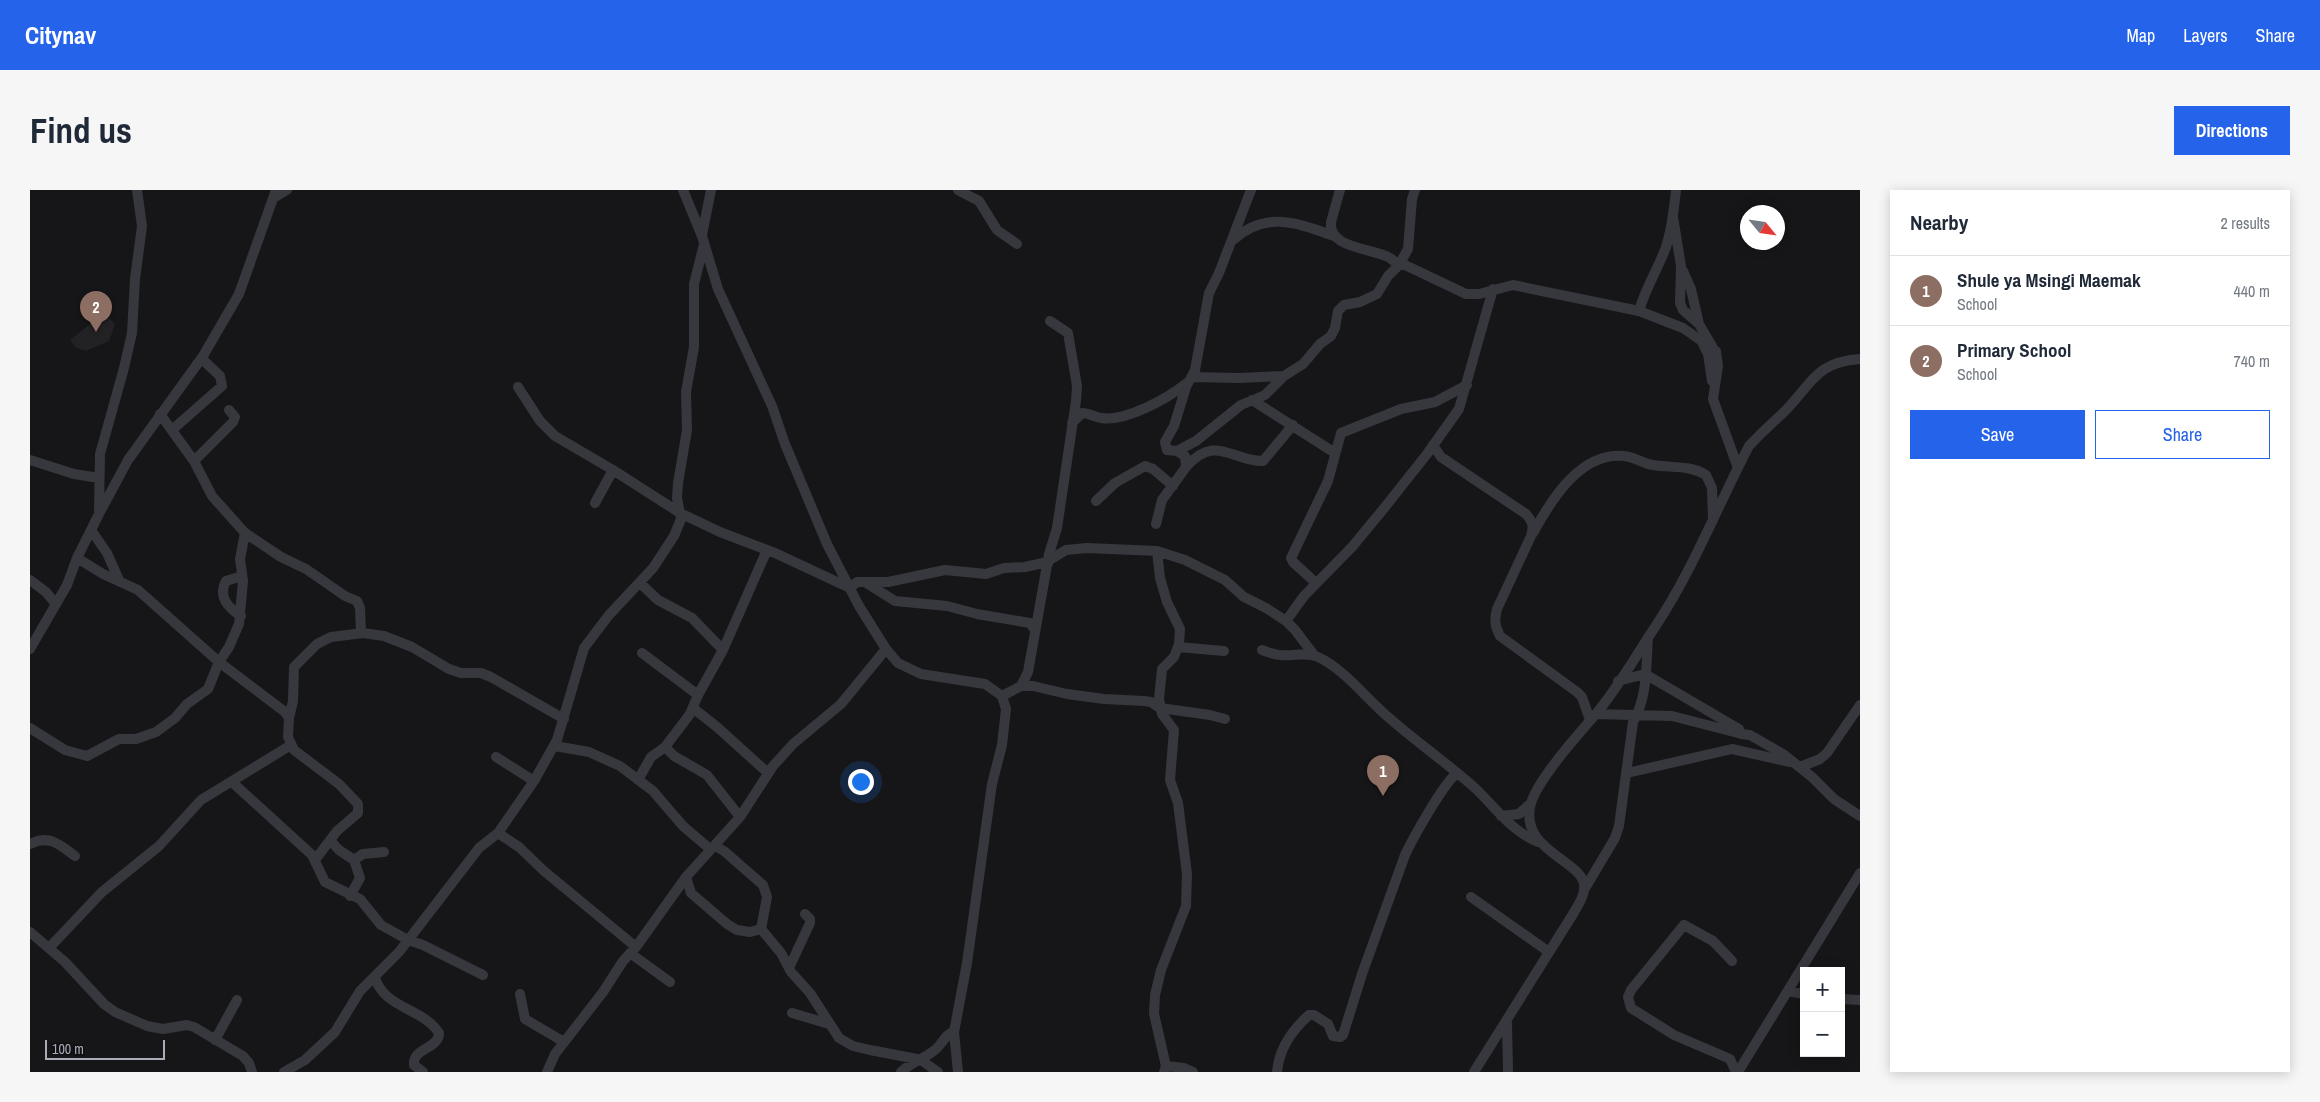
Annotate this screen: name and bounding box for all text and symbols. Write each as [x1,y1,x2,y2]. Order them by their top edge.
text: Citynav [25,19,96,51]
text: Map [2127,23,2155,48]
text: Layers [2183,23,2228,48]
text: Share [2256,23,2295,48]
button: Directions [2174,106,2290,155]
text: Find us [30,107,132,154]
north arrow [1740,205,1785,250]
text: Nearby [1910,208,1968,237]
text: 2 results [2220,212,2270,234]
text: Shule ya Msingi Maemak [1957,267,2141,293]
text: 1 [1922,280,1930,302]
text: 440 m [2234,280,2270,302]
pin: 2 [80,291,112,332]
text: School [1957,293,1997,315]
text: Primary School [1957,337,2071,363]
text: 2 [1922,350,1930,372]
text: 740 m [2234,350,2270,372]
text: School [1957,363,1997,385]
button: Save [1910,410,2085,459]
button: Share [2095,410,2270,459]
pin: 1 [1367,755,1399,796]
your location [848,769,874,795]
map controls [1800,967,1845,1057]
button: + [1800,967,1845,1012]
button: − [1800,1012,1845,1057]
scale bar [45,1037,165,1060]
text: 100 m [52,1040,84,1058]

